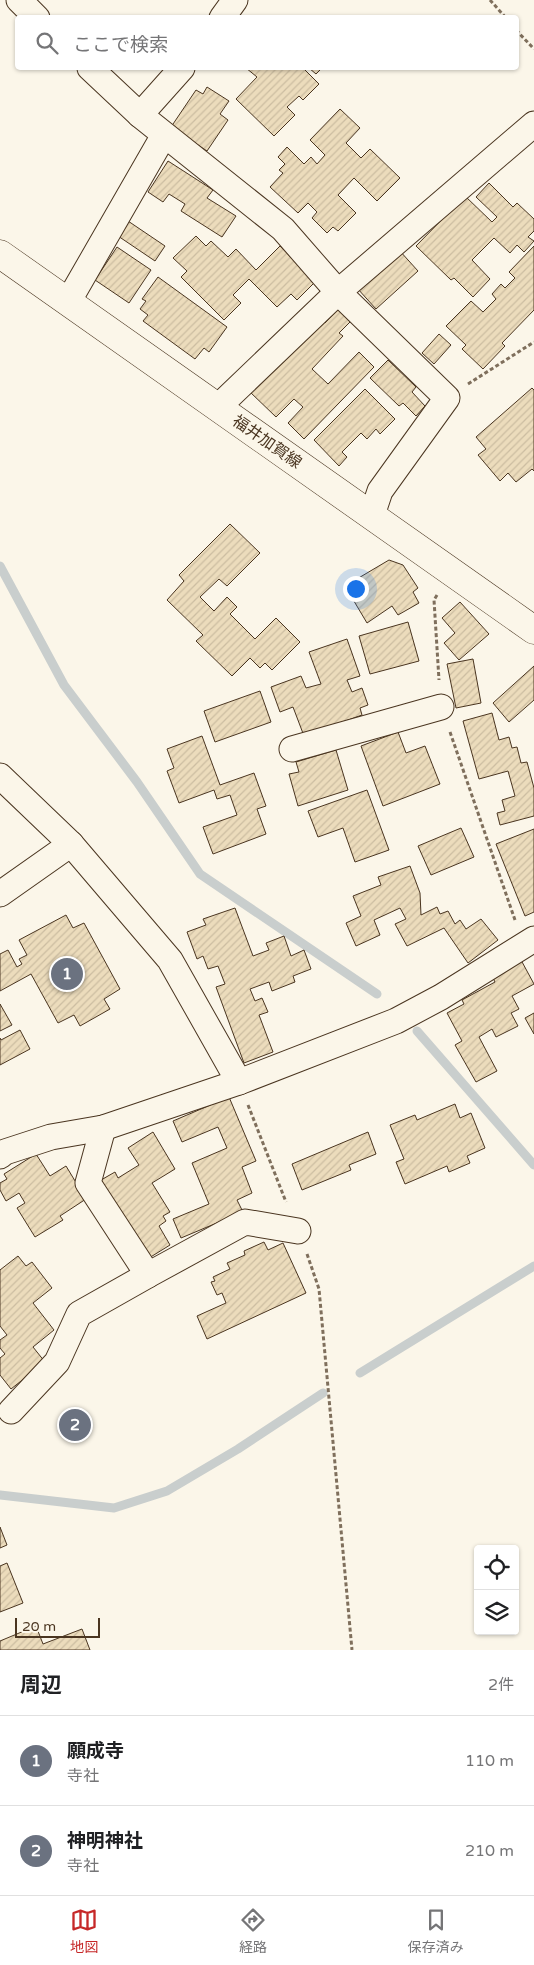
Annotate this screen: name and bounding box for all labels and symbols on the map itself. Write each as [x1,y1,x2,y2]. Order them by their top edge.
street label: 福井加賀線 [228,411,306,473]
your location [343,576,369,602]
pin: 1 [51,955,83,993]
pin: 2 [59,1406,91,1444]
scale bar [15,1615,100,1638]

